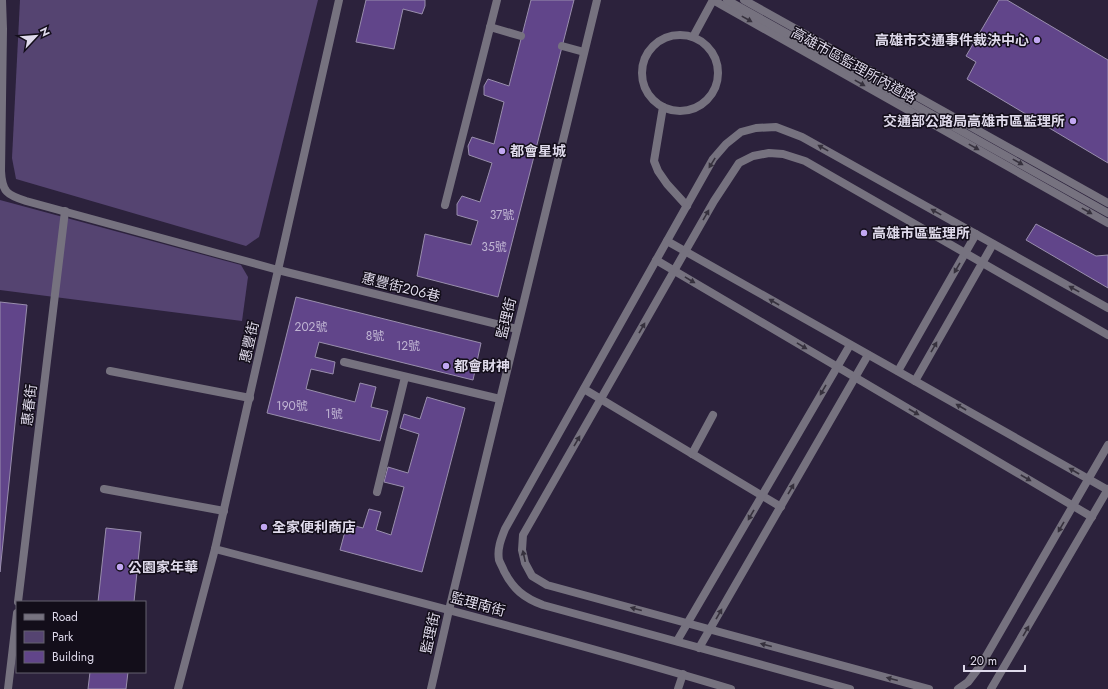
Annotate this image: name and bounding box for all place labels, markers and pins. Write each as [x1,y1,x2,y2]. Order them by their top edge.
place label: 高雄市交通事件裁決中心 [875,30,1029,50]
marker: 高雄市交通事件裁決中心 [1032,35,1042,45]
place label: 交通部公路局高雄市區監理所 [883,111,1065,131]
marker: 交通部公路局高雄市區監理所 [1068,116,1078,126]
place label: 都會星城 [510,141,566,161]
marker: 都會星城 [497,146,507,156]
place label: 高雄市區監理所 [872,223,970,243]
marker: 高雄市區監理所 [859,228,869,238]
place label: 都會財神 [454,356,510,376]
marker: 都會財神 [441,361,451,371]
place label: 全家便利商店 [272,517,356,537]
marker: 全家便利商店 [259,522,269,532]
place label: 公園家年華 [128,557,198,577]
marker: 公園家年華 [115,562,125,572]

